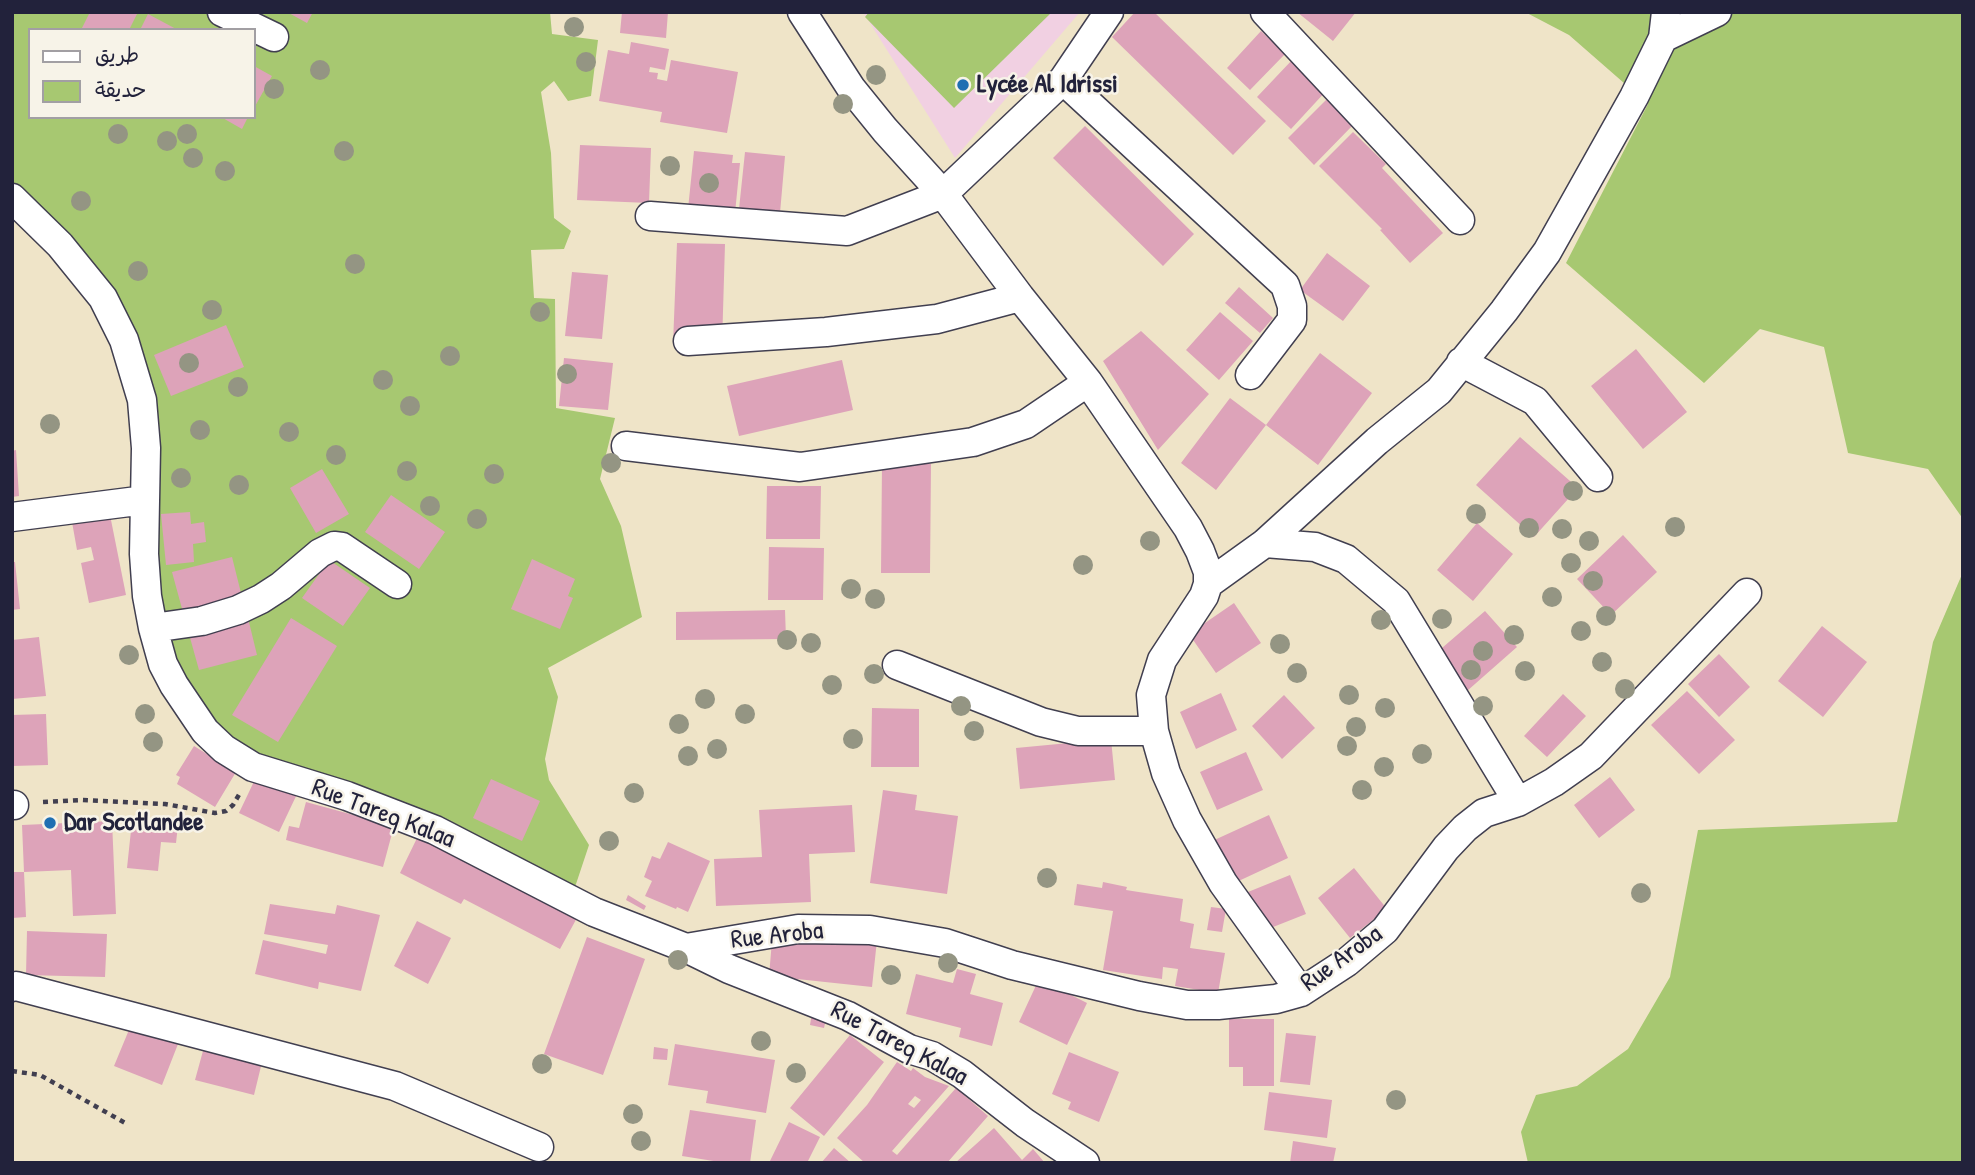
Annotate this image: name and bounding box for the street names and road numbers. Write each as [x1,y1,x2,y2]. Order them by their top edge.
street label: Rue Tareq Kalaa [307,772,459,856]
street label: Rue Aroba [729,916,825,956]
street label: Rue Aroba [1295,919,1389,999]
street label: Rue Tareq Kalaa [825,995,973,1093]

